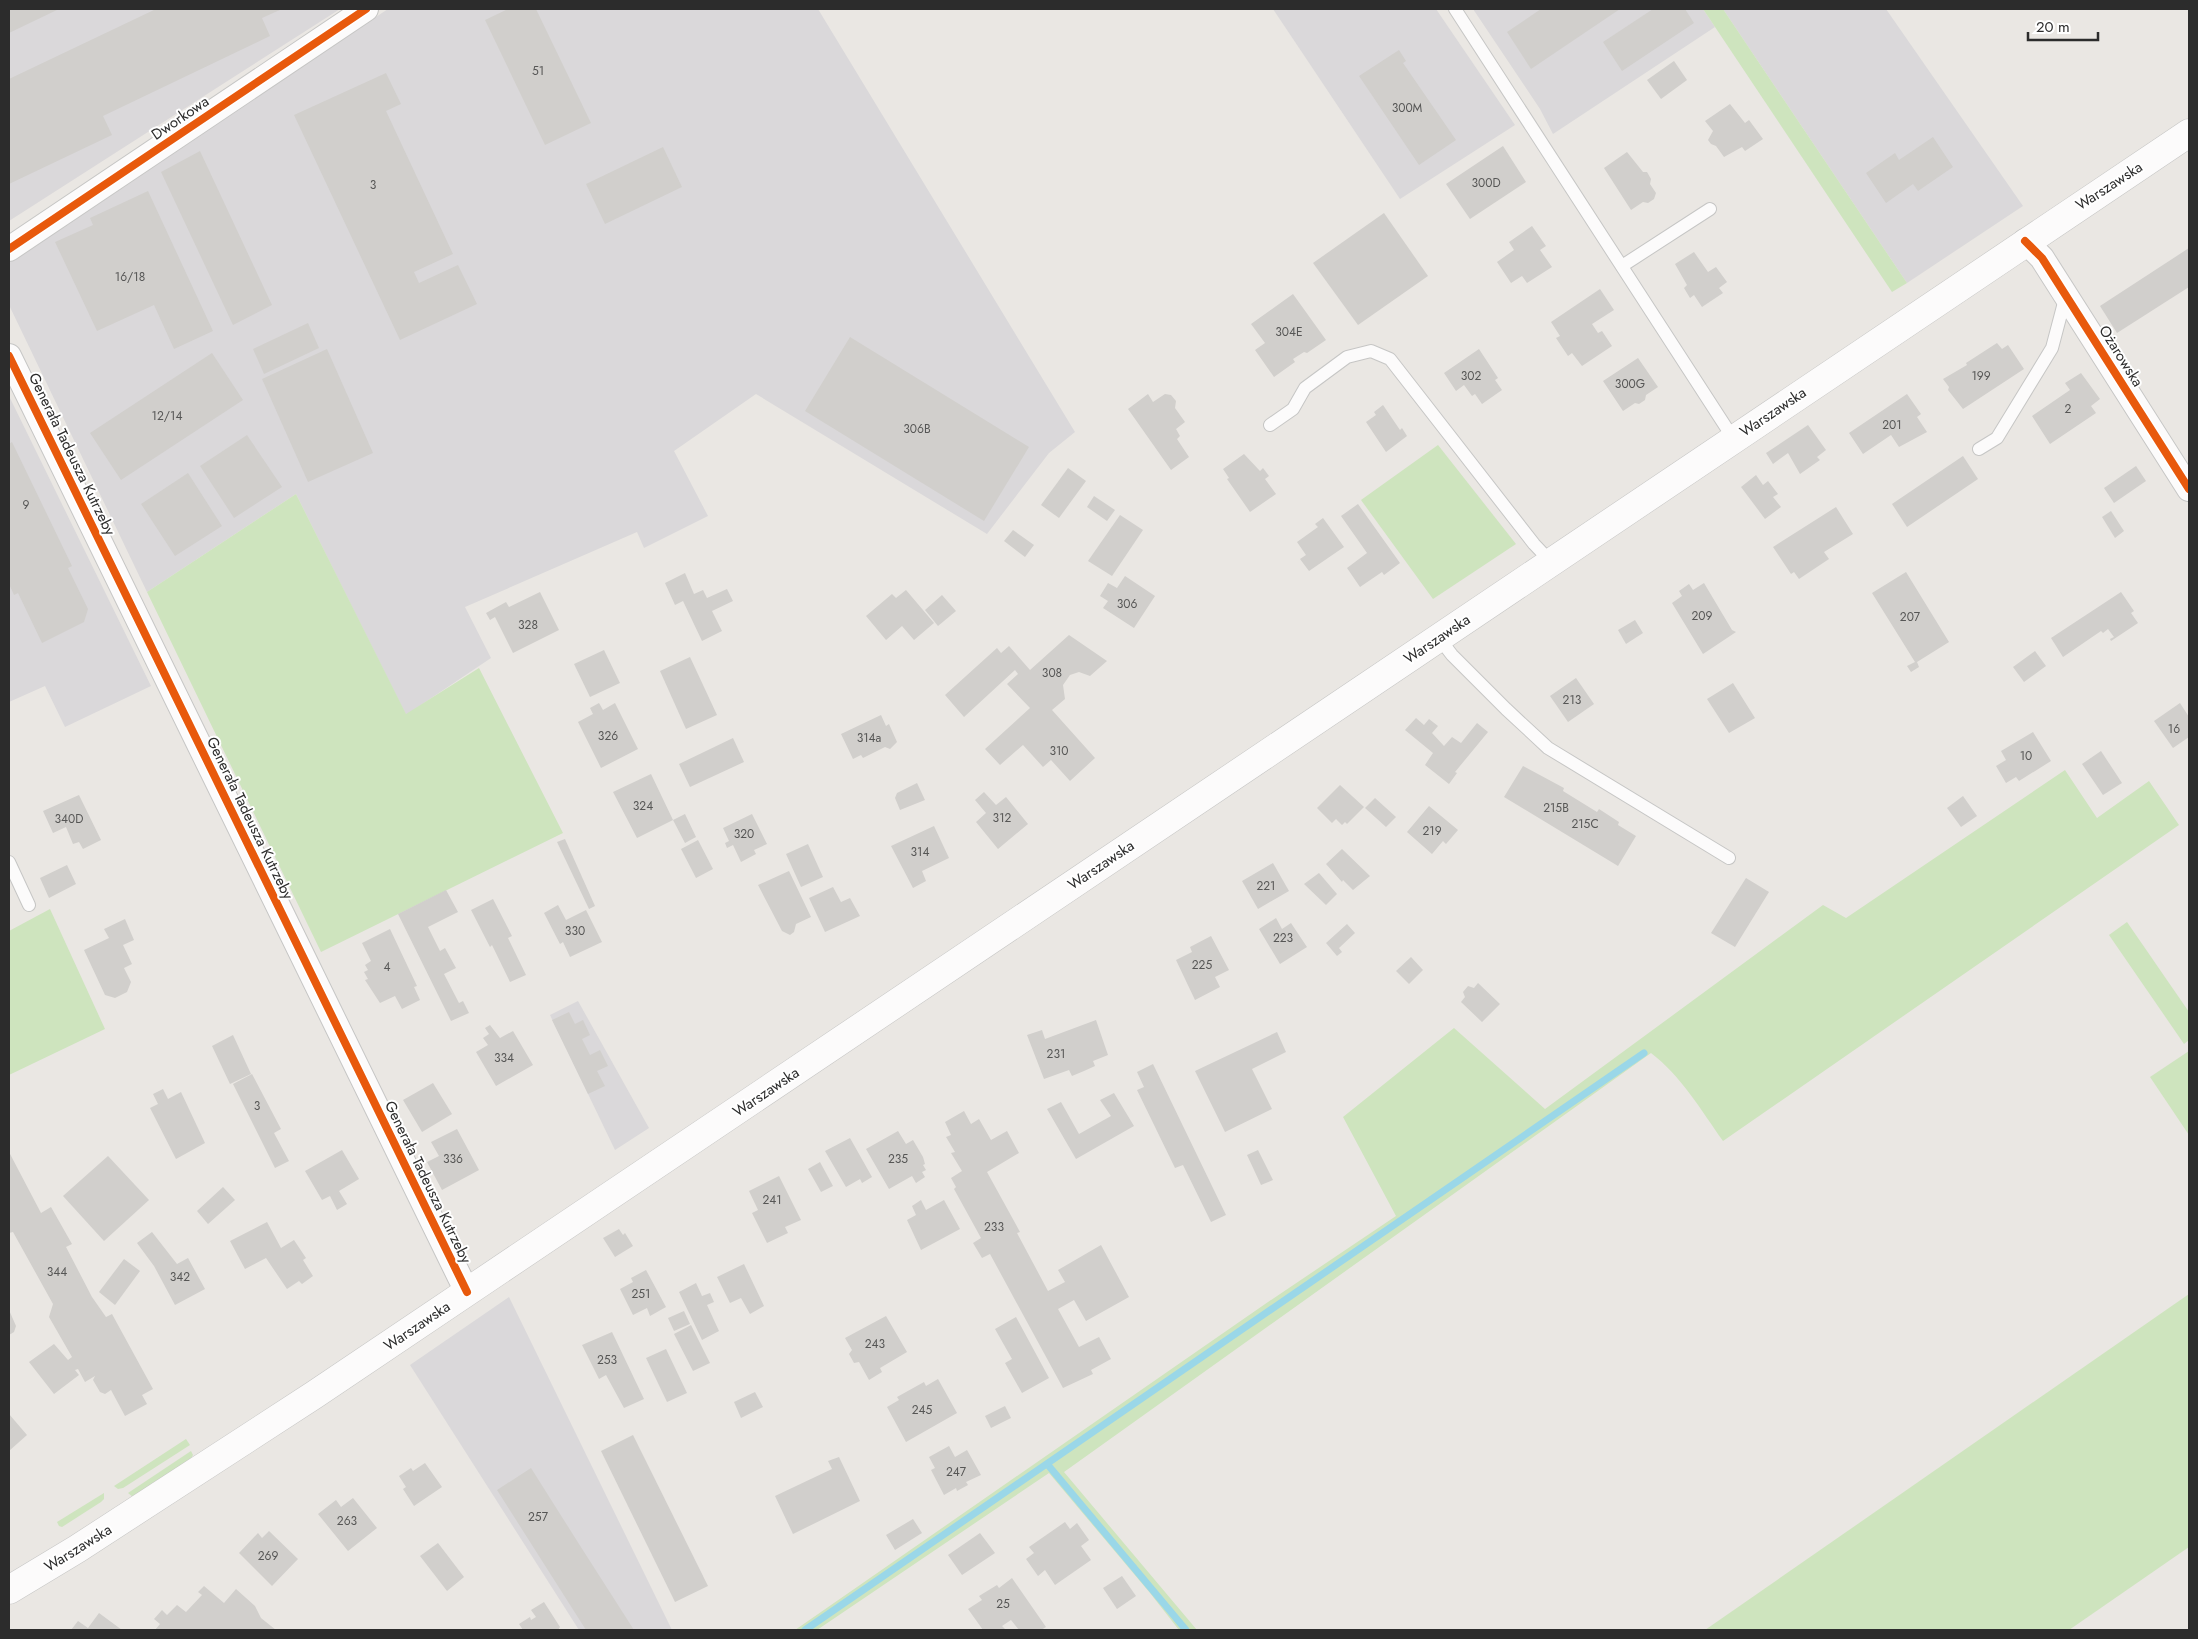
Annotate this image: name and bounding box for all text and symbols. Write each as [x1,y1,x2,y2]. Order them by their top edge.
scale bar [2028,10,2098,42]
text: 20 m [2036,16,2070,38]
house number: 51 [532,62,544,80]
street label: Dworkowa [147,91,213,145]
house number: 300M [1392,99,1423,117]
street label: Warszawska [2071,156,2147,216]
house number: 300D [1471,174,1501,192]
house number: 3 [370,176,377,194]
house number: 16/18 [115,268,145,286]
street label: Ożarowska [2093,321,2149,391]
house number: 304E [1275,323,1303,341]
house number: 302 [1461,367,1481,385]
house number: 199 [1971,367,1991,385]
street label: Generała Tadeusza Kutrzeby [23,369,121,539]
house number: 300G [1615,375,1645,393]
street label: Warszawska [1735,382,1811,442]
house number: 2 [2065,400,2072,418]
house number: 12/14 [152,407,182,425]
house number: 201 [1882,416,1902,434]
house number: 306B [903,420,931,438]
house number: 9 [23,496,30,514]
house number: 306 [1117,595,1137,613]
house number: 209 [1692,607,1713,625]
house number: 207 [1900,608,1921,626]
street label: Warszawska [1399,609,1475,669]
house number: 328 [518,616,538,634]
house number: 308 [1042,664,1062,682]
house number: 213 [1563,691,1582,709]
house number: 16 [2168,720,2180,738]
house number: 326 [598,727,618,745]
house number: 314a [857,729,882,747]
street label: Generała Tadeusza Kutrzeby [201,733,299,903]
house number: 310 [1049,742,1069,760]
house number: 10 [2020,747,2032,765]
house number: 324 [633,797,653,815]
house number: 215B [1543,799,1569,817]
house number: 312 [993,809,1012,827]
house number: 340D [55,810,83,828]
house number: 215C [1571,815,1599,833]
house number: 219 [1422,822,1442,840]
house number: 320 [734,825,754,843]
street label: Warszawska [1063,835,1139,895]
house number: 314 [911,843,929,861]
house number: 221 [1256,877,1276,895]
house number: 330 [565,922,585,940]
house number: 223 [1273,929,1294,947]
house number: 225 [1192,956,1212,974]
house number: 4 [384,958,391,976]
house number: 231 [1047,1045,1065,1063]
house number: 334 [494,1049,514,1067]
street label: Warszawska [728,1062,804,1122]
house number: 3 [254,1097,261,1115]
street label: Generała Tadeusza Kutrzeby [379,1097,477,1267]
house number: 336 [443,1150,463,1168]
house number: 235 [888,1150,908,1168]
house number: 241 [762,1191,782,1209]
house number: 233 [984,1218,1004,1236]
house number: 344 [47,1263,67,1281]
house number: 342 [170,1268,190,1286]
house number: 251 [632,1285,651,1303]
street label: Warszawska [379,1296,455,1356]
house number: 243 [865,1335,886,1353]
house number: 253 [597,1351,618,1369]
house number: 245 [912,1401,933,1419]
house number: 247 [946,1463,967,1481]
house number: 257 [528,1508,549,1526]
house number: 263 [337,1512,358,1530]
street label: Warszawska [40,1519,116,1577]
house number: 269 [258,1547,278,1565]
house number: 25 [996,1595,1010,1613]

